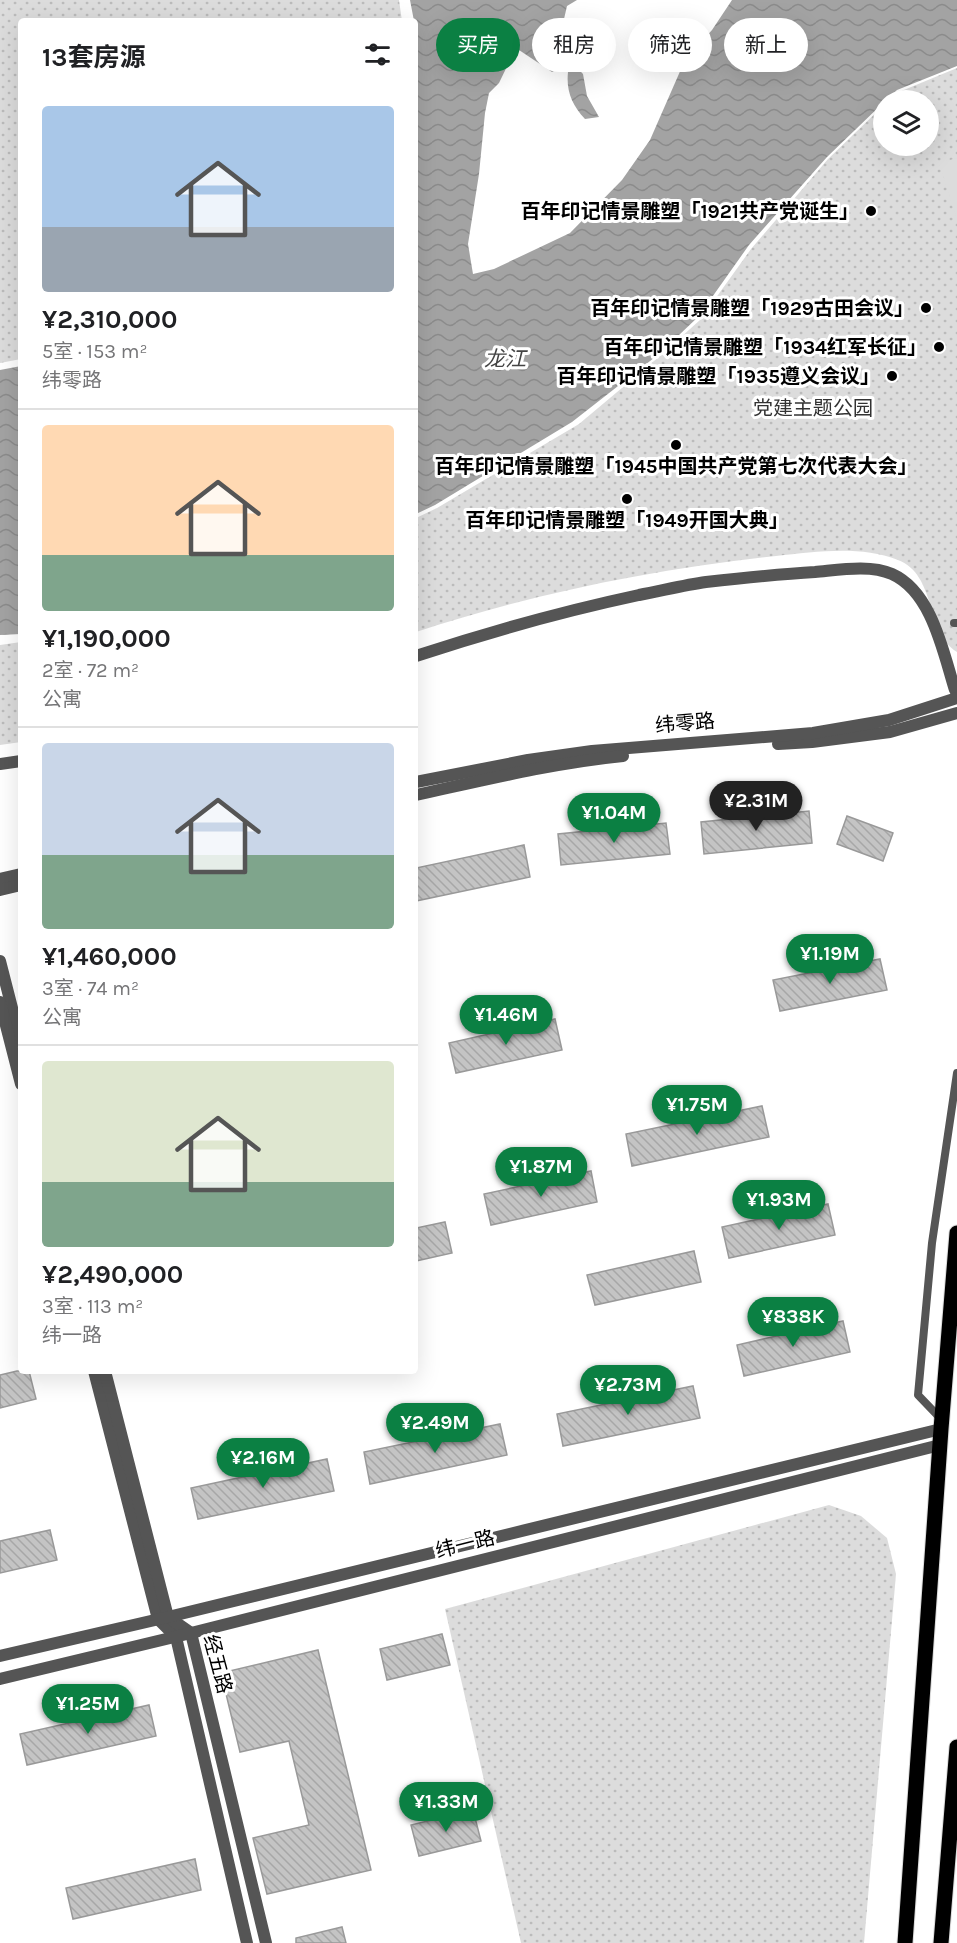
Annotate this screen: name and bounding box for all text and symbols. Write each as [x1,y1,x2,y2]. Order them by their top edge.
chip: 买房 [436,18,520,72]
chip: 租房 [532,18,616,72]
chip: 筛选 [628,18,712,72]
chip: 新上 [724,18,808,72]
icon: filters [361,38,394,71]
text: 13套房源 [42,42,145,73]
map controls [873,90,939,156]
button: layers [873,90,939,156]
icon: home [164,145,272,253]
place label: 百年印记情景雕塑「1921共产党诞生」 [520,200,859,223]
marker: 百年印记情景雕塑「1921共产党诞生」 [864,204,878,218]
place label: 百年印记情景雕塑「1929古田会议」 [590,297,914,320]
marker: 百年印记情景雕塑「1929古田会议」 [919,301,933,315]
text: ¥2,310,000 [42,304,177,335]
place label: 百年印记情景雕塑「1934红军长征」 [603,336,927,359]
text: 5室 · 153 m² [42,340,148,363]
marker: 百年印记情景雕塑「1934红军长征」 [932,340,946,354]
water label: 龙江 [484,347,528,371]
place label: 百年印记情景雕塑「1935遵义会议」 [557,365,880,388]
text: 纬零路 [42,369,102,392]
marker: 百年印记情景雕塑「1935遵义会议」 [885,369,899,383]
park label: 党建主题公园 [753,397,873,420]
marker: 百年印记情景雕塑「1945中国共产党第七次代表大会」 [669,438,683,452]
place label: 百年印记情景雕塑「1945中国共产党第七次代表大会」 [435,455,917,478]
icon: home [164,464,272,572]
marker: 百年印记情景雕塑「1949开国大典」 [620,492,634,506]
place label: 百年印记情景雕塑「1949开国大典」 [465,509,789,532]
text: ¥1,190,000 [42,623,171,654]
text: 2室 · 72 m² [42,659,139,682]
text: 公寓 [42,688,82,711]
street label: 纬零路 [654,709,716,738]
pin: ¥2.31M [707,781,805,832]
icon: home [164,782,272,890]
text: ¥2.31M [723,789,789,812]
pin: ¥1.04M [565,793,663,844]
text: ¥1.04M [581,801,647,824]
pin: ¥1.19M [781,934,879,985]
text: ¥1,460,000 [42,941,177,972]
text: ¥1.19M [800,942,860,965]
text: 3室 · 74 m² [42,977,139,1000]
pin: ¥1.46M [457,995,555,1046]
text: ¥1.46M [474,1003,538,1026]
text: 公寓 [42,1006,82,1029]
pin: ¥1.75M [648,1085,746,1136]
text: ¥1.75M [666,1093,728,1116]
icon: home [164,1100,272,1208]
pin: ¥1.87M [492,1147,590,1198]
text: ¥1.87M [509,1155,573,1178]
pin: ¥1.93M [730,1180,828,1231]
text: ¥1.93M [746,1188,812,1211]
text: ¥2,490,000 [42,1259,183,1290]
text: 3室 · 113 m² [42,1295,143,1318]
pin: ¥838K [751,1297,835,1348]
text: ¥838K [761,1305,825,1328]
text: 纬一路 [42,1324,102,1347]
pin: ¥2.73M [579,1365,677,1416]
text: ¥2.73M [594,1373,662,1396]
pin: ¥2.49M [386,1403,484,1454]
text: ¥2.49M [400,1411,470,1434]
pin: ¥2.16M [214,1438,312,1489]
text: ¥2.16M [231,1446,295,1469]
street label: 纬一路 [433,1526,497,1563]
street label: 经五路 [199,1632,236,1696]
pin: ¥1.25M [39,1684,137,1735]
text: ¥1.25M [56,1692,120,1715]
pin: ¥1.33M [397,1782,495,1833]
text: ¥1.33M [413,1790,479,1813]

